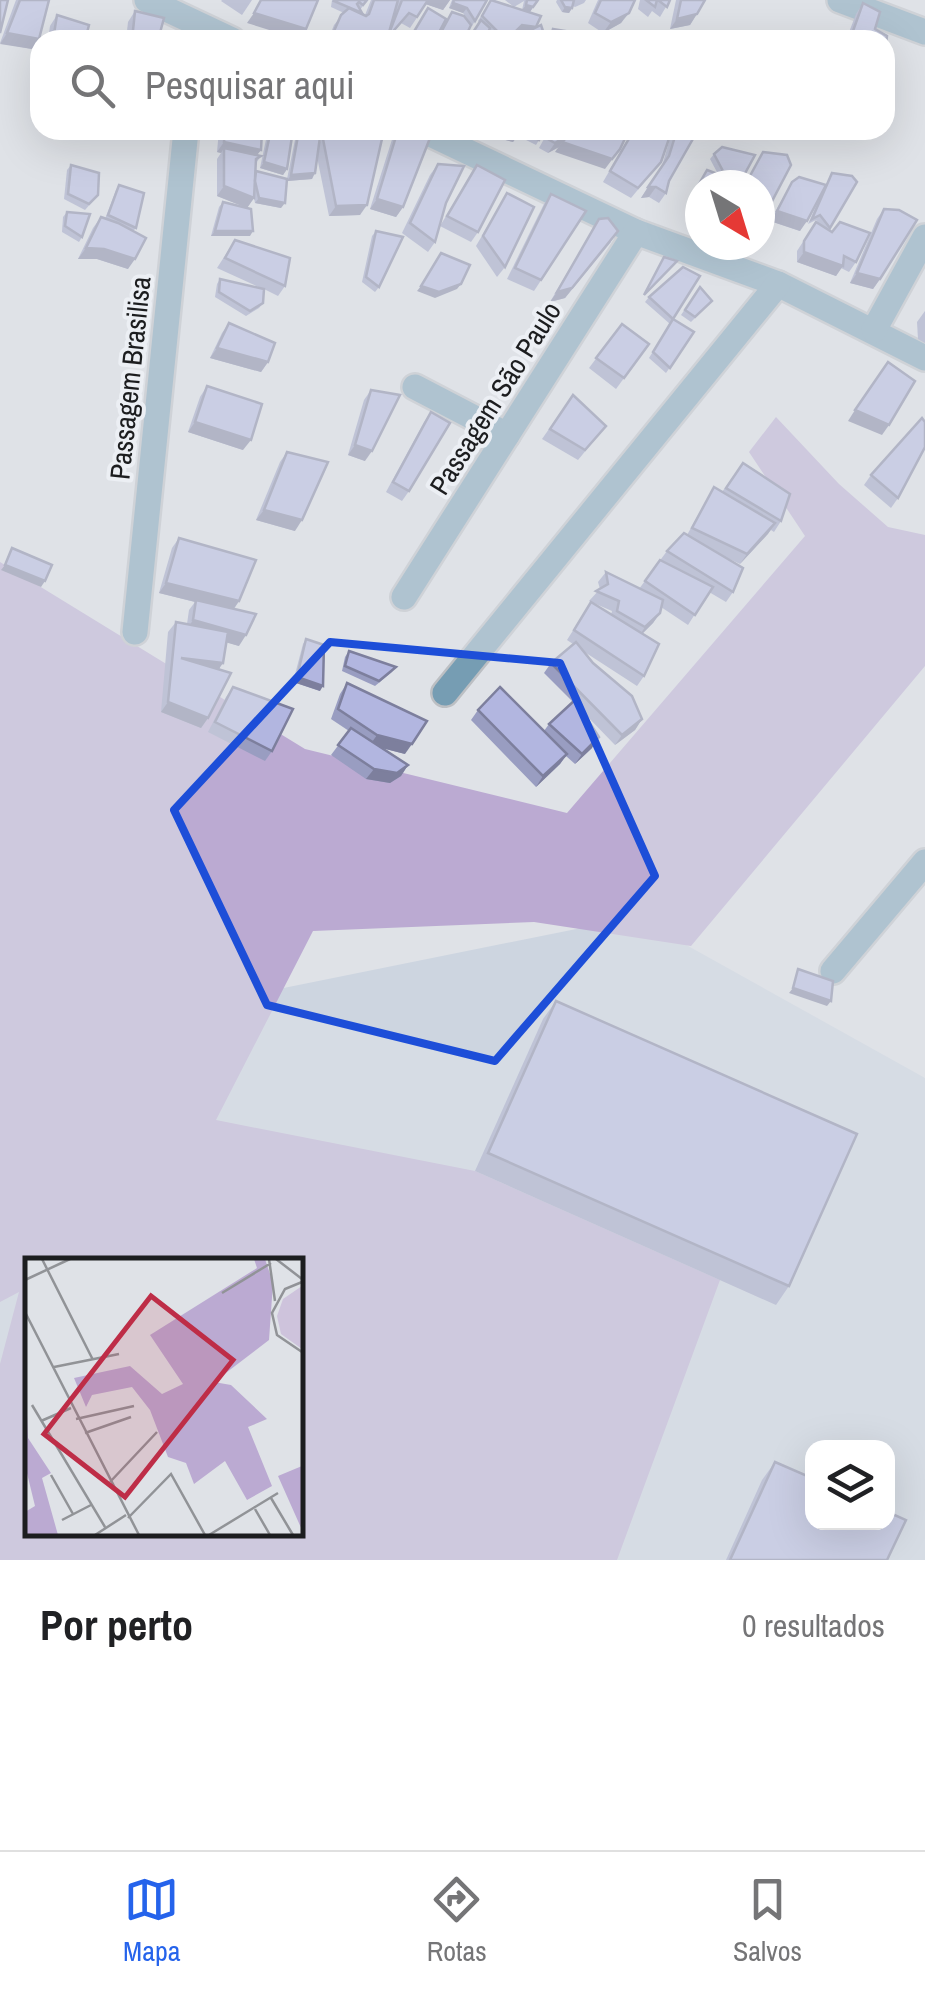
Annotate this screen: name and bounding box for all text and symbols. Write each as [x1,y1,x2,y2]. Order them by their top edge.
search box [30,30,895,140]
icon: search [65,58,120,113]
text: Pesquisar aqui [145,60,355,111]
north arrow [685,170,775,260]
street label: Passagem Brasilisa [100,274,160,482]
street label: Passagem São Paulo [420,294,570,502]
inset map [25,1258,302,1535]
map controls [805,1440,895,1530]
button: layers [805,1440,895,1530]
text: Por perto [40,1597,193,1653]
text: 0 resultados [742,1604,885,1647]
tab: Mapa [123,1872,181,1970]
tab: Rotas [427,1872,487,1970]
tab: Salvos [733,1872,802,1970]

